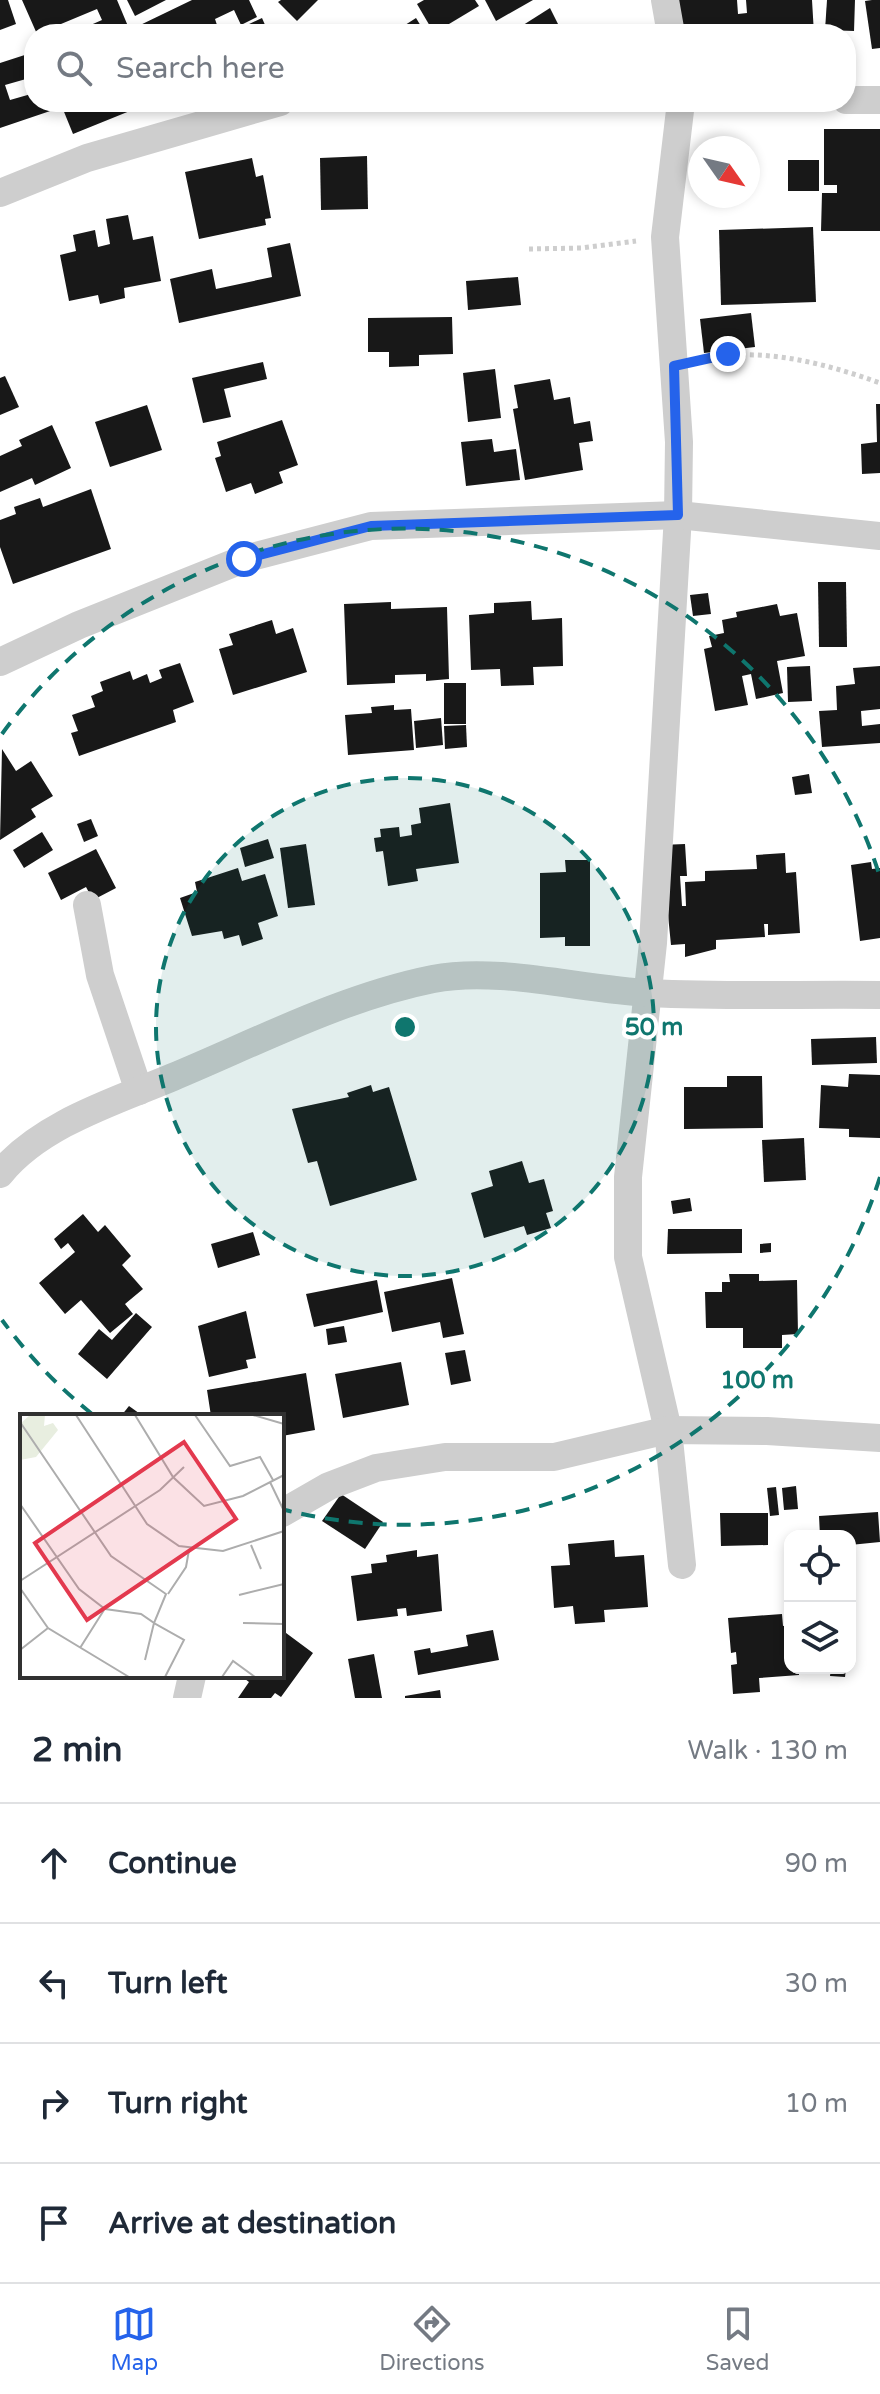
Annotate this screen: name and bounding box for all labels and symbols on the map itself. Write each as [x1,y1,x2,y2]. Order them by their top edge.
north arrow [688,136,760,208]
route end [710,336,746,372]
route start [226,541,262,577]
centre of rings [391,1013,419,1041]
text: 50 m [625,1013,683,1042]
text: 100 m [720,1366,794,1395]
inset map [20,1414,284,1678]

